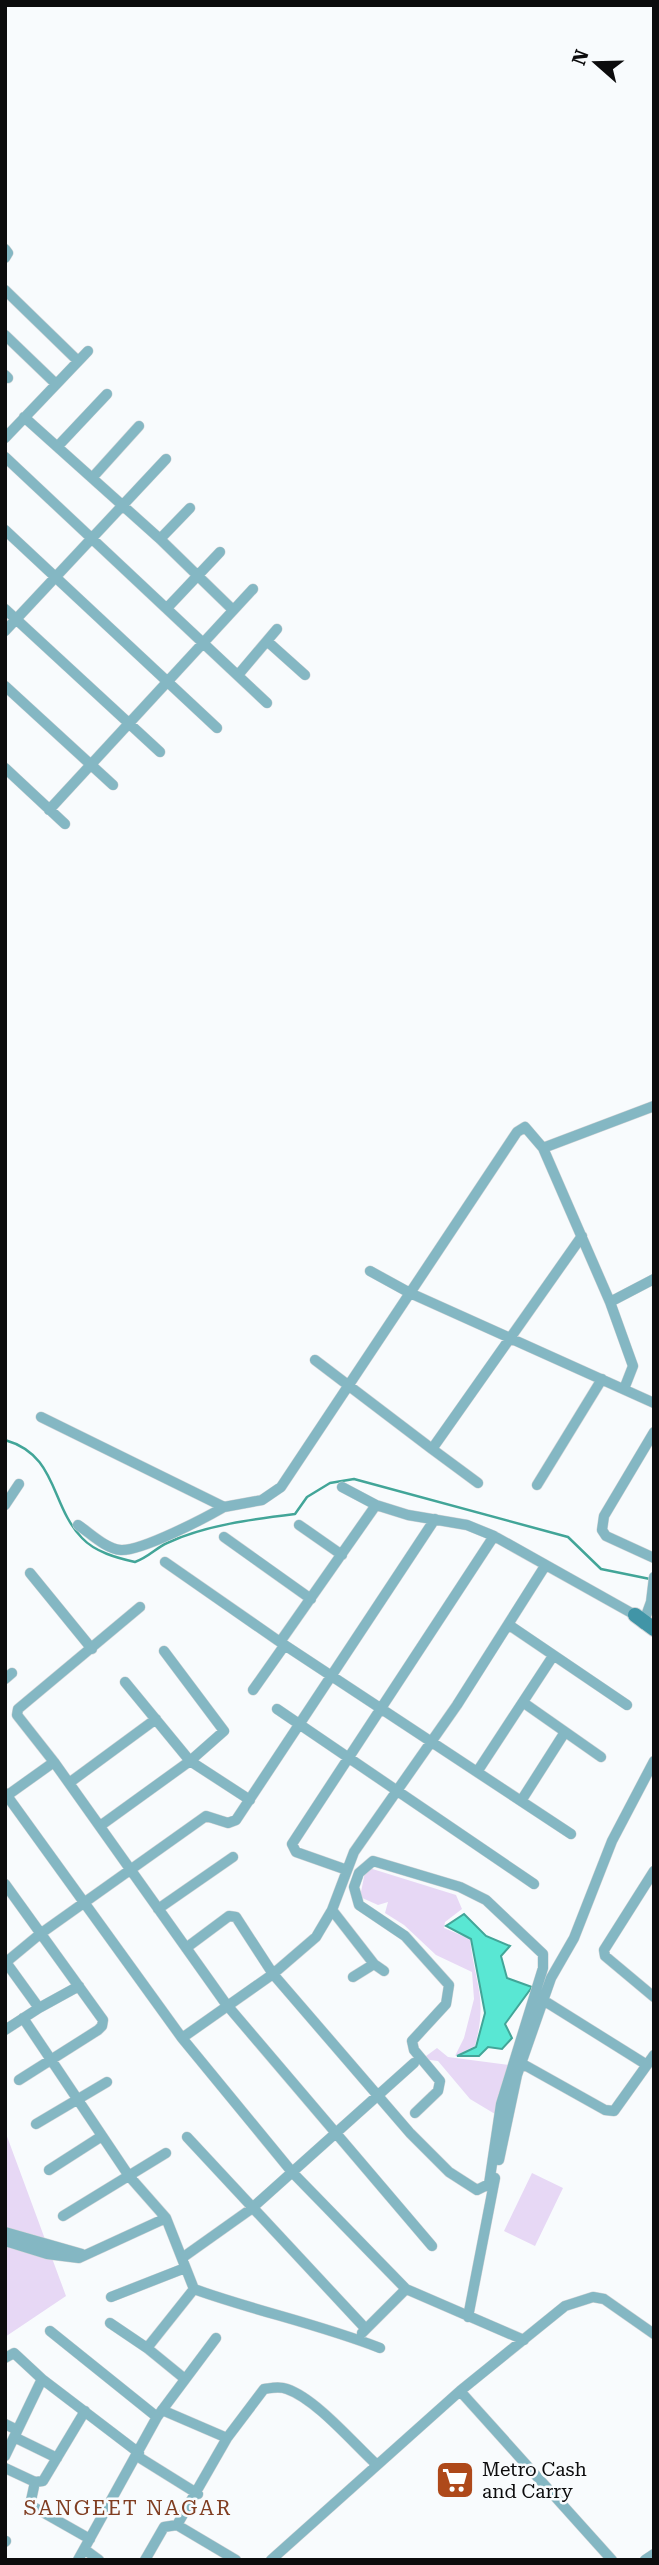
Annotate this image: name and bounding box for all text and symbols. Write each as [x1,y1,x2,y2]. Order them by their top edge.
north arrow [561,28,631,98]
text: N [567,46,594,68]
place label: Metro Cash and Carry [482,2458,587,2503]
supermarket icon: Metro Cash and Carry [434,2459,476,2501]
district label: SANGEET NAGAR [23,2496,233,2520]

